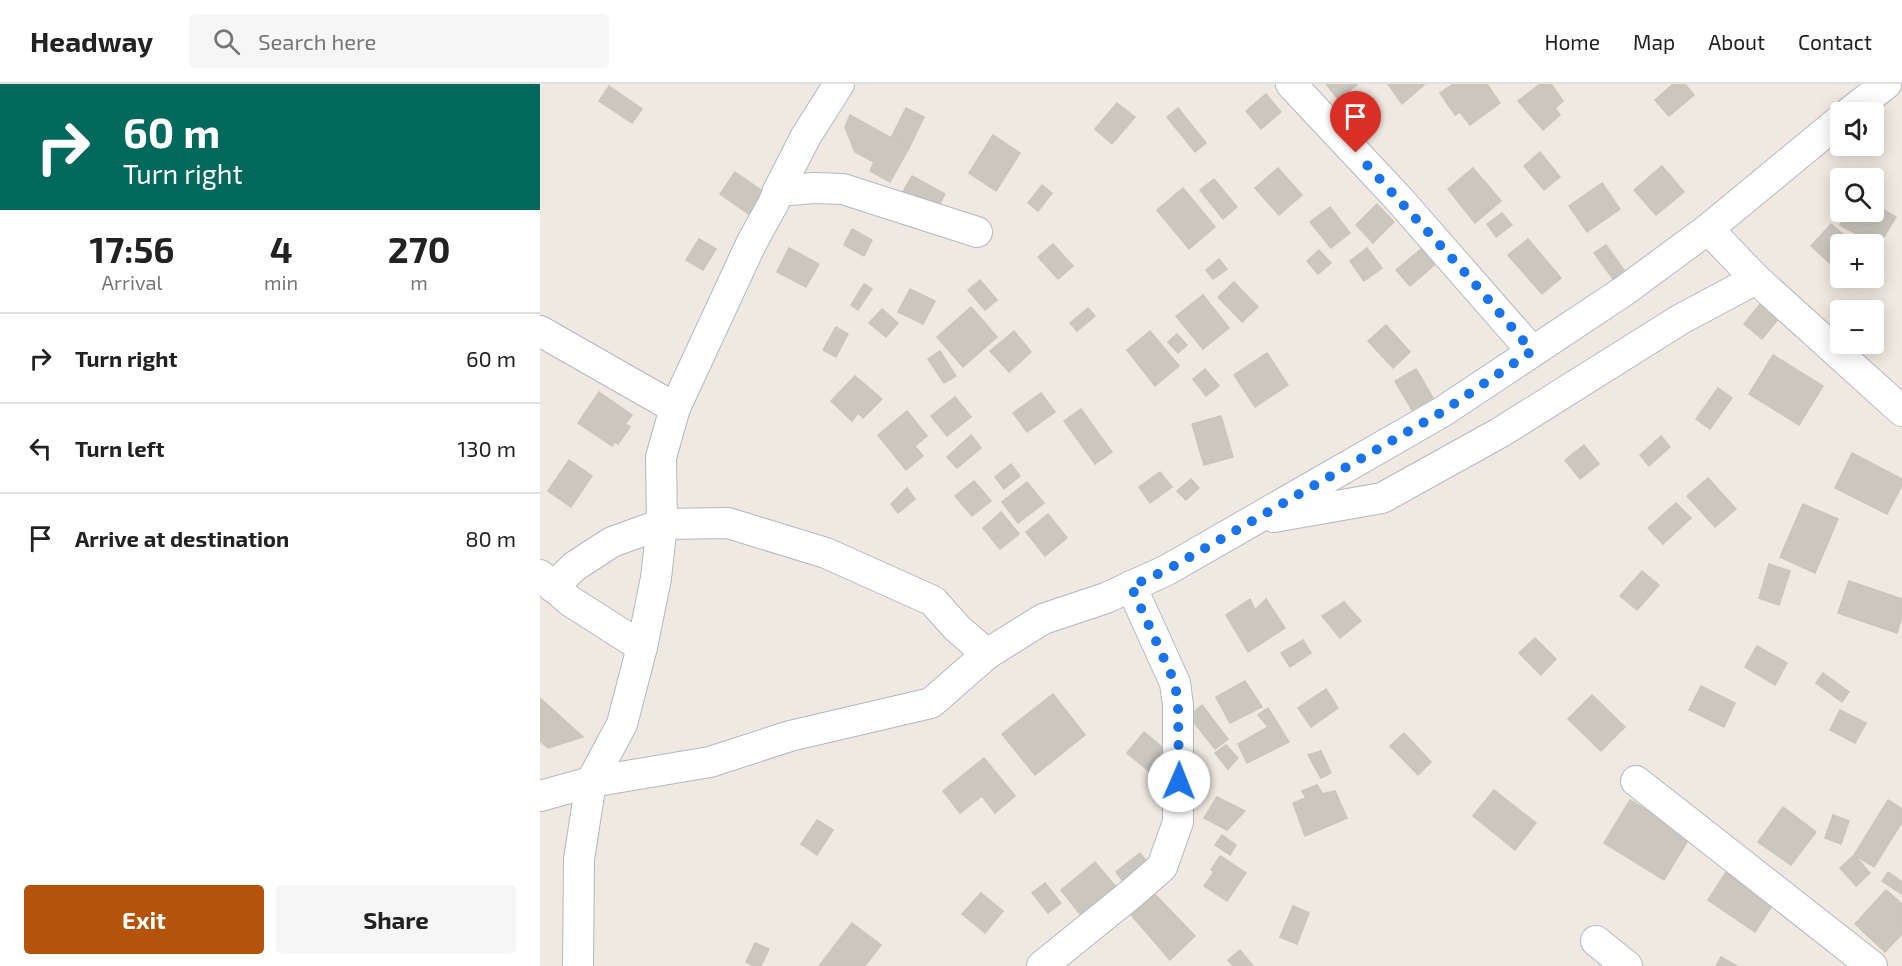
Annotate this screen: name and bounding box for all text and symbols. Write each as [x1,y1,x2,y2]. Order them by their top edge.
search box [189,14,609,68]
text: Headway [30,24,153,58]
icon: search [210,25,243,58]
text: Search here [258,28,376,54]
text: Home [1544,29,1600,54]
text: Map [1633,29,1675,54]
text: About [1708,29,1765,54]
text: Contact [1798,29,1872,54]
pin [1330,91,1381,153]
icon: arrive [1339,100,1372,133]
map controls [1830,102,1884,354]
button: sound [1830,102,1884,156]
text: 60 m [123,106,220,156]
icon: right [24,108,102,186]
text: Turn right [123,157,243,189]
button: search [1830,168,1884,222]
text: 17:56 [90,227,175,270]
text: 4 [270,227,293,270]
text: 270 [388,227,450,270]
button: + [1830,234,1884,288]
text: Arrival [102,270,162,294]
text: min [264,270,298,294]
text: m [410,270,428,294]
button: − [1830,300,1884,354]
icon: right [24,342,57,375]
text: Turn right [75,345,177,371]
text: 60 m [466,345,516,371]
icon: left [24,432,57,465]
text: Turn left [75,435,164,461]
text: 130 m [458,435,516,461]
icon: arrive [24,522,57,555]
text: Arrive at destination [75,525,289,551]
text: 80 m [465,525,516,551]
position arrow [1147,749,1211,813]
button: Exit [24,885,264,954]
button: Share [276,885,516,954]

